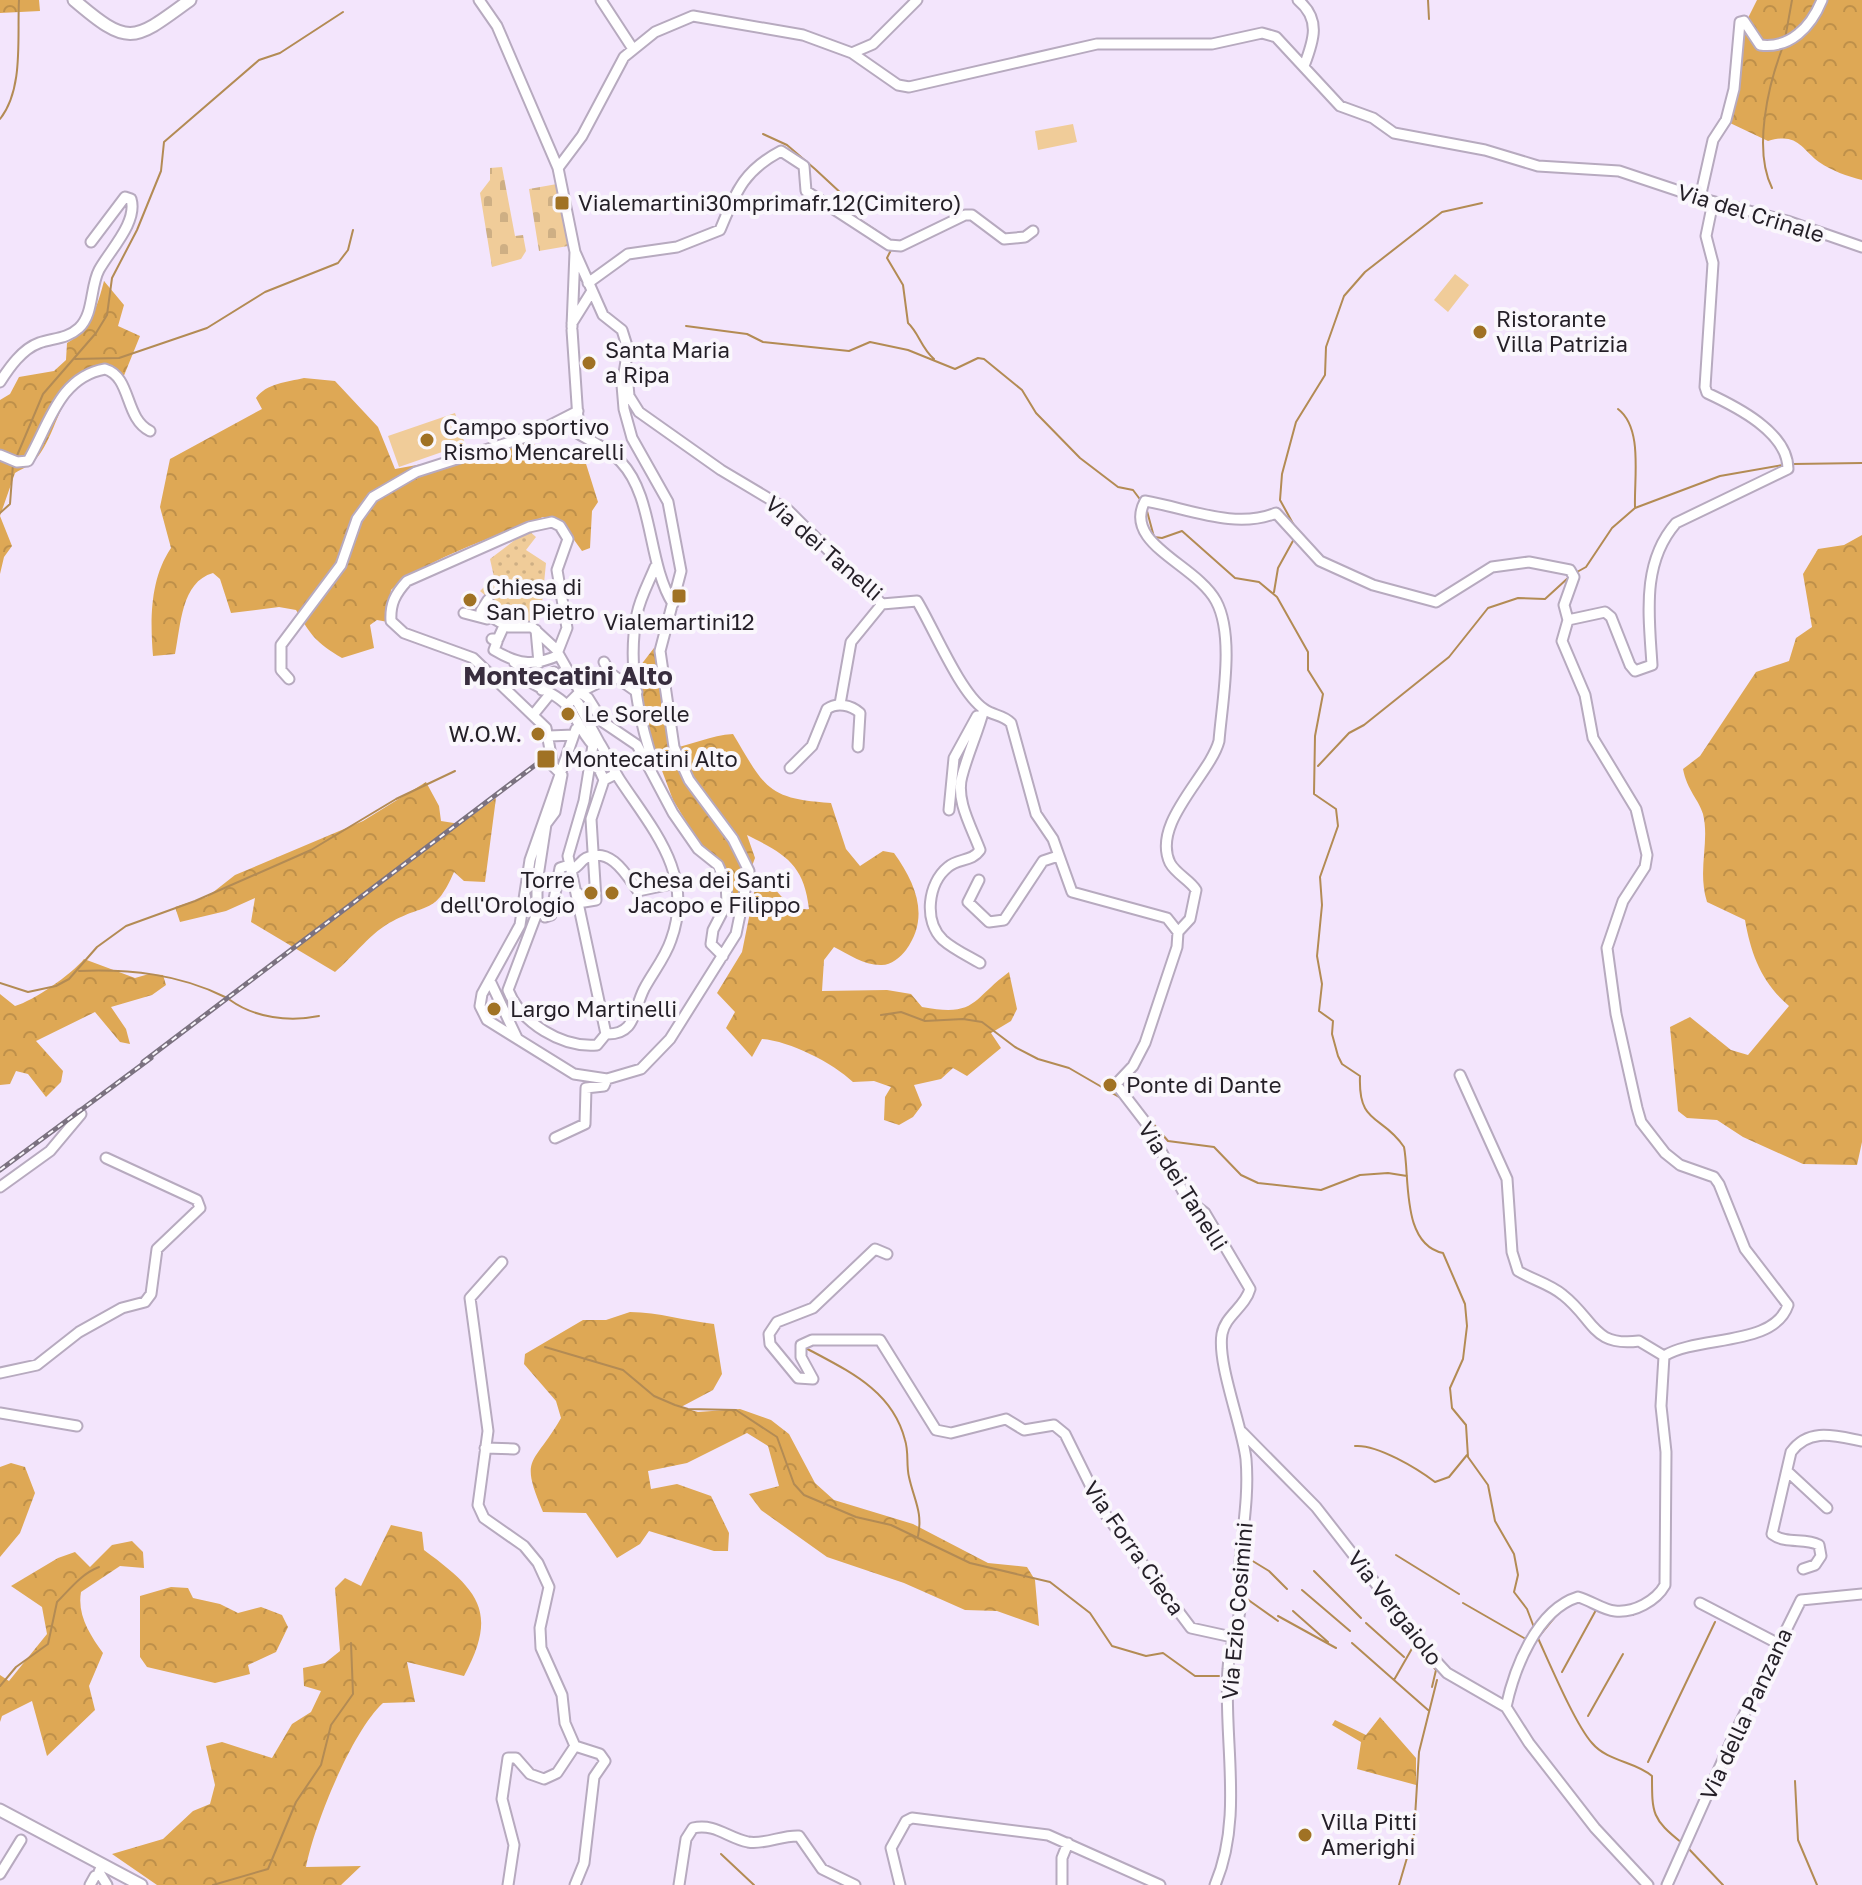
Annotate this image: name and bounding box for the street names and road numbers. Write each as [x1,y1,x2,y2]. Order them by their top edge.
street label: Via del Crinale [1674,177,1828,248]
street label: Via dei Tanelli [760,489,889,606]
street label: Via dei Tanelli [1133,1116,1234,1255]
street label: Via Forra Cieca [1078,1475,1191,1620]
street label: Via Ezio Cosimini [1215,1521,1258,1701]
street label: Via Vergaiolo [1342,1545,1449,1670]
street label: Via della Panzana [1694,1624,1797,1804]

